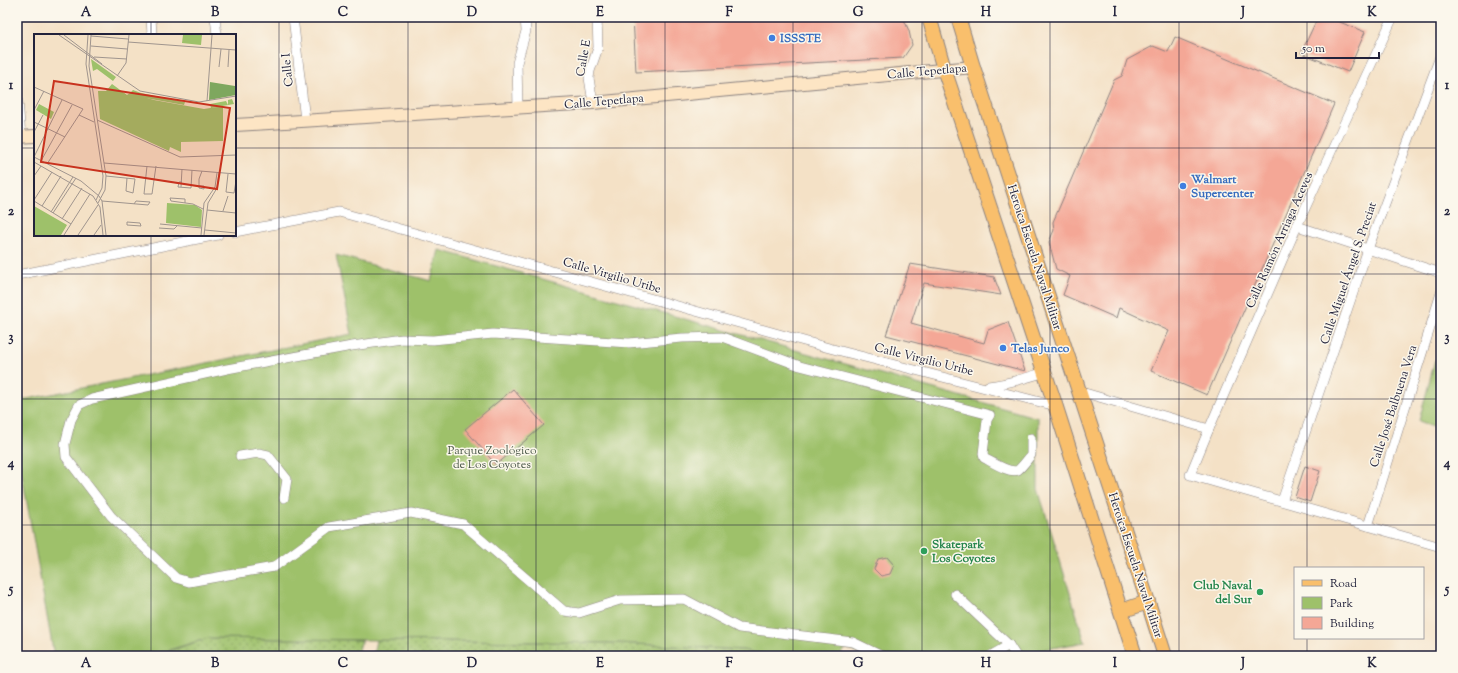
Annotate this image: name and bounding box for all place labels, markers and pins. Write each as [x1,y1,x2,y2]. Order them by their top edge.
place label: ISSSTE [779,30,822,48]
marker: ISSSTE [767,33,777,43]
place label: Walmart Supercenter [1190,171,1255,203]
marker: Walmart Supercenter [1178,181,1188,191]
place label: Telas Junco [1010,340,1070,358]
marker: Telas Junco [998,343,1008,353]
place label: Skatepark Los Coyotes [931,536,996,568]
marker: Skatepark Los Coyotes [919,546,929,556]
place label: Club Naval del Sur [1193,577,1253,609]
marker: Club Naval del Sur [1255,587,1265,597]

